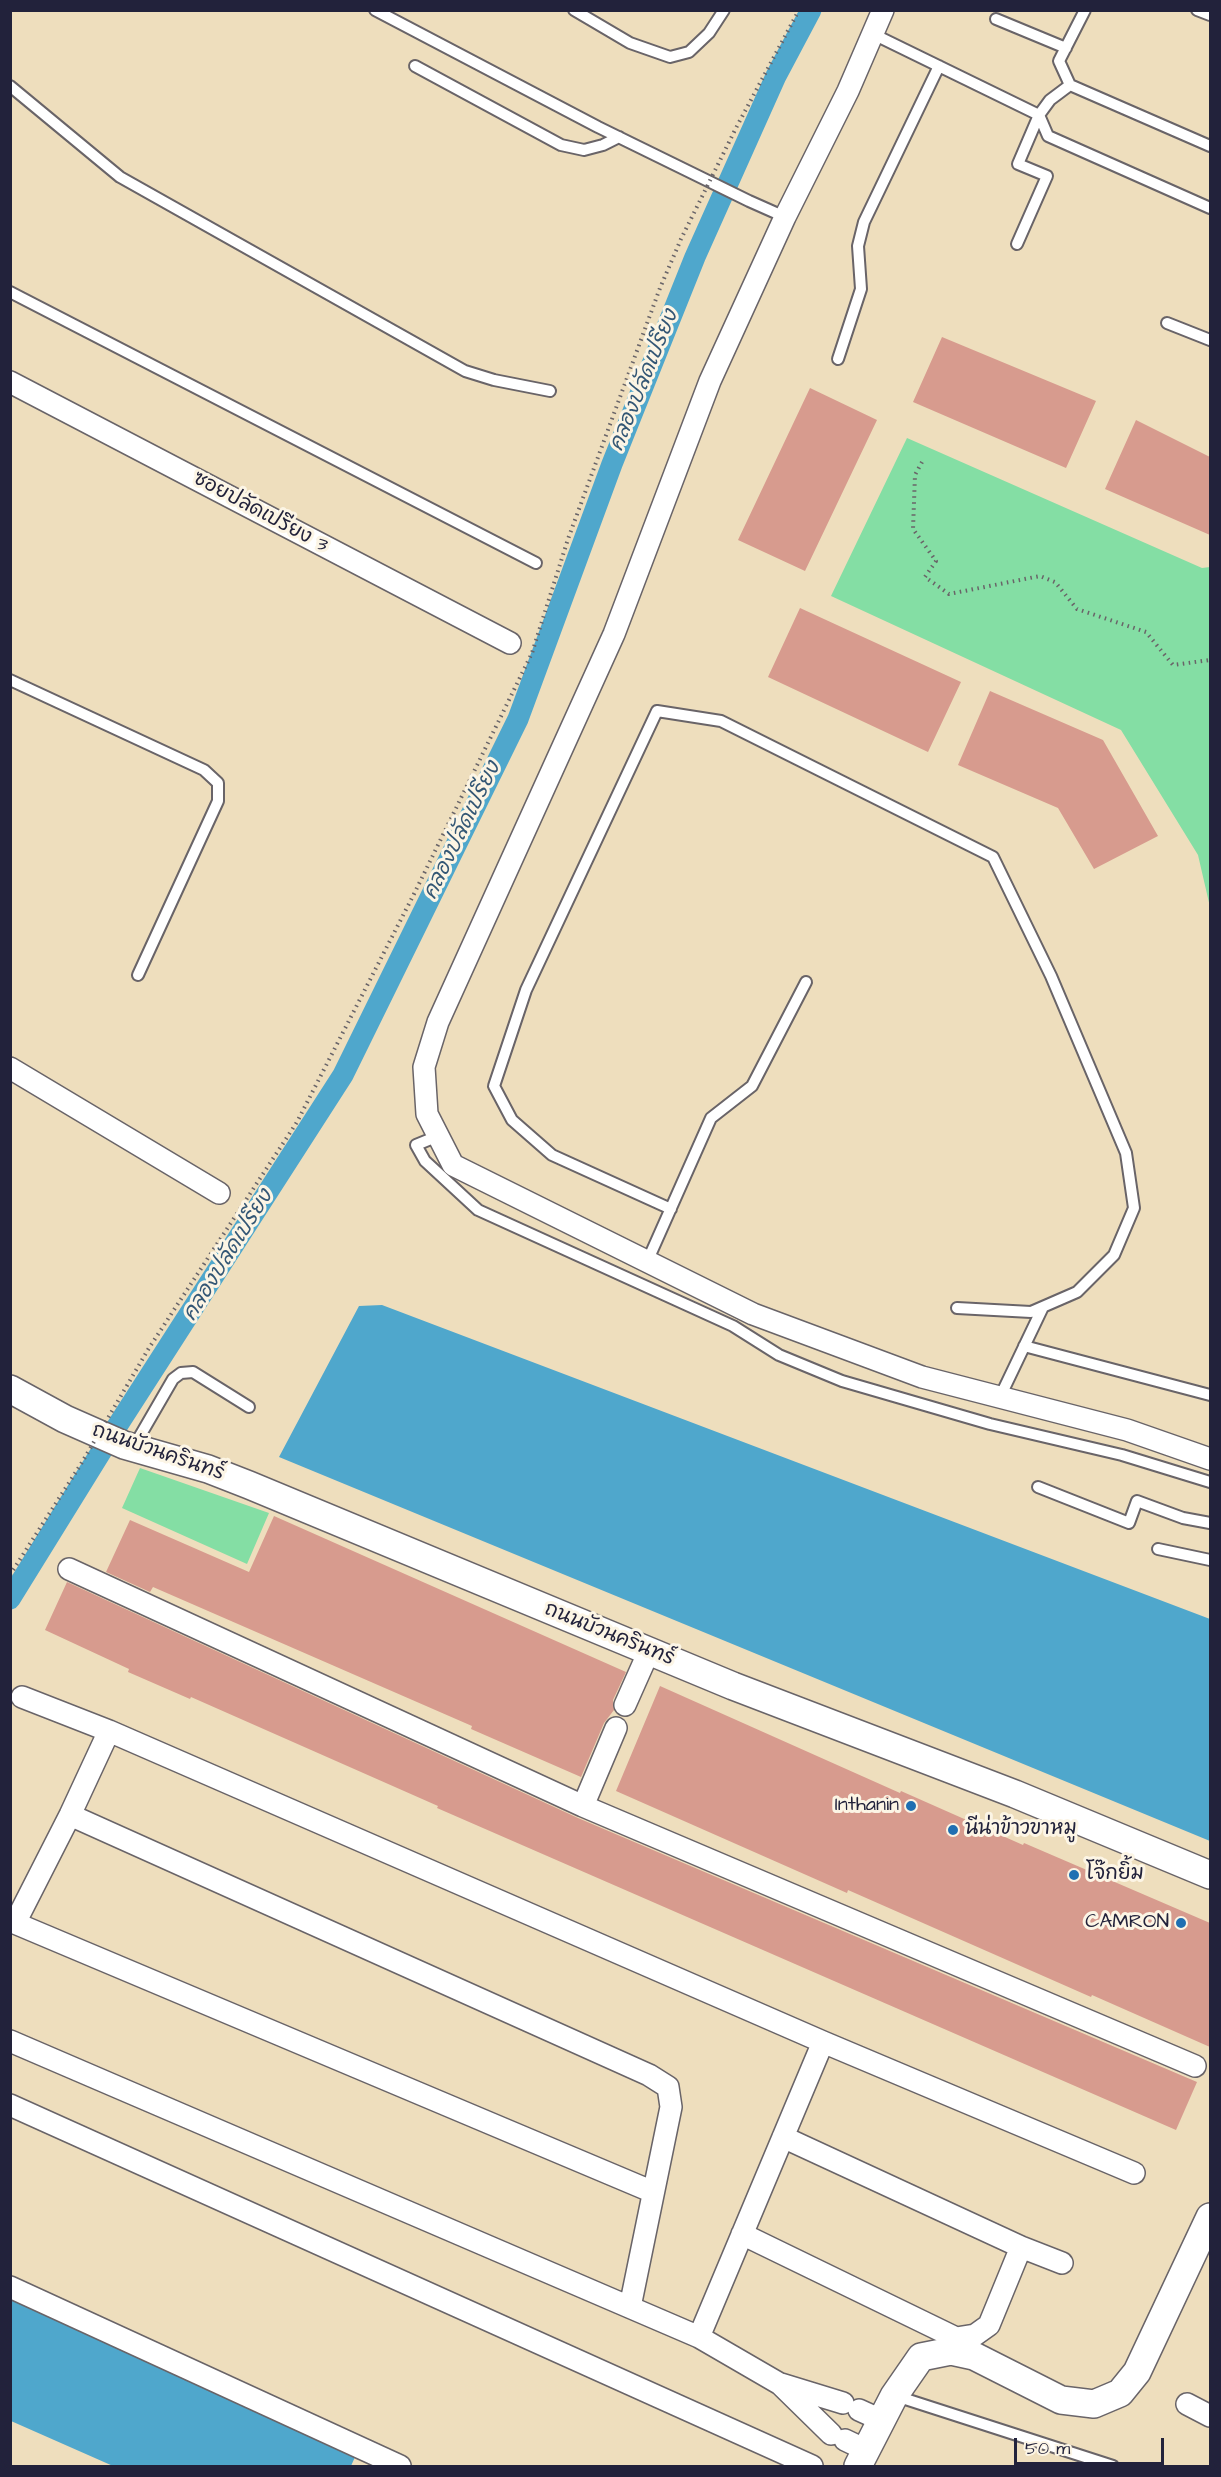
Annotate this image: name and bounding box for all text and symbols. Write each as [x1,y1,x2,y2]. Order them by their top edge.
water label: คลองปลัดเปรียง [605,307,685,455]
street label: ซอยปลัดเปรียง 3 [188,467,332,559]
water label: คลองปลัดเปรียง [419,758,507,904]
water label: คลองปลัดเปรียง [179,1186,279,1326]
street label: ถนนบัวนครินทร์ [89,1419,227,1487]
street label: ถนนบัวนครินทร์ [541,1598,677,1672]
place label: Inthanin [835,1794,899,1818]
marker: Inthanin [904,1799,918,1813]
place label: นีน่าข้าวขาหมู [965,1818,1077,1842]
marker: นีน่าข้าวขาหมู [946,1823,960,1837]
place label: โจ๊กยิ้ม [1086,1863,1144,1887]
marker: โจ๊กยิ้ม [1067,1868,1081,1882]
place label: CAMRON [1085,1911,1169,1935]
marker: CAMRON [1174,1916,1188,1930]
scale bar [1017,2426,1167,2464]
text: 50 m [1025,2436,1070,2461]

